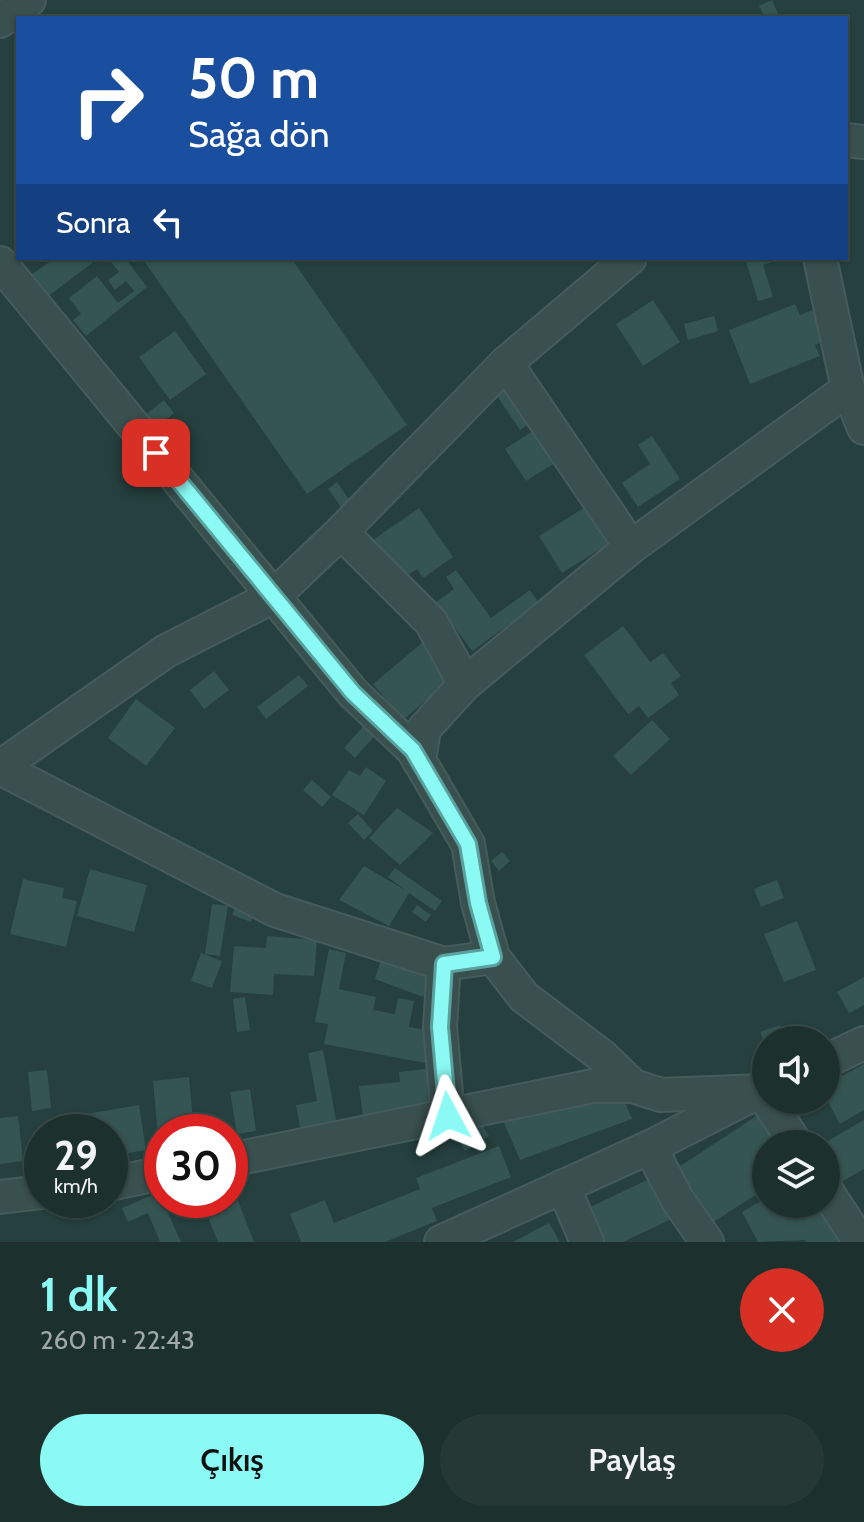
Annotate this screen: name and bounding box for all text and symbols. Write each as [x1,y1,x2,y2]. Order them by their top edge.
text: 50 m [188,44,319,112]
icon: right [56,48,160,152]
text: Sağa dön [188,112,330,156]
icon: left [146,200,190,244]
text: Sonra [56,204,130,241]
pin [122,419,190,487]
icon: arrive [134,431,178,475]
map controls [752,1026,840,1218]
button: sound [752,1026,840,1114]
position arrow [406,1074,490,1158]
speed limit sign: 30 [144,1114,248,1218]
button: layers [752,1130,840,1218]
text: 29 [54,1131,98,1180]
text: km/h [54,1174,98,1198]
text: 1 dk [40,1265,118,1323]
button: close [740,1268,824,1352]
text: 260 m · 22:43 [40,1324,195,1356]
button: Çıkış [40,1414,424,1506]
button: Paylaş [440,1414,824,1506]

